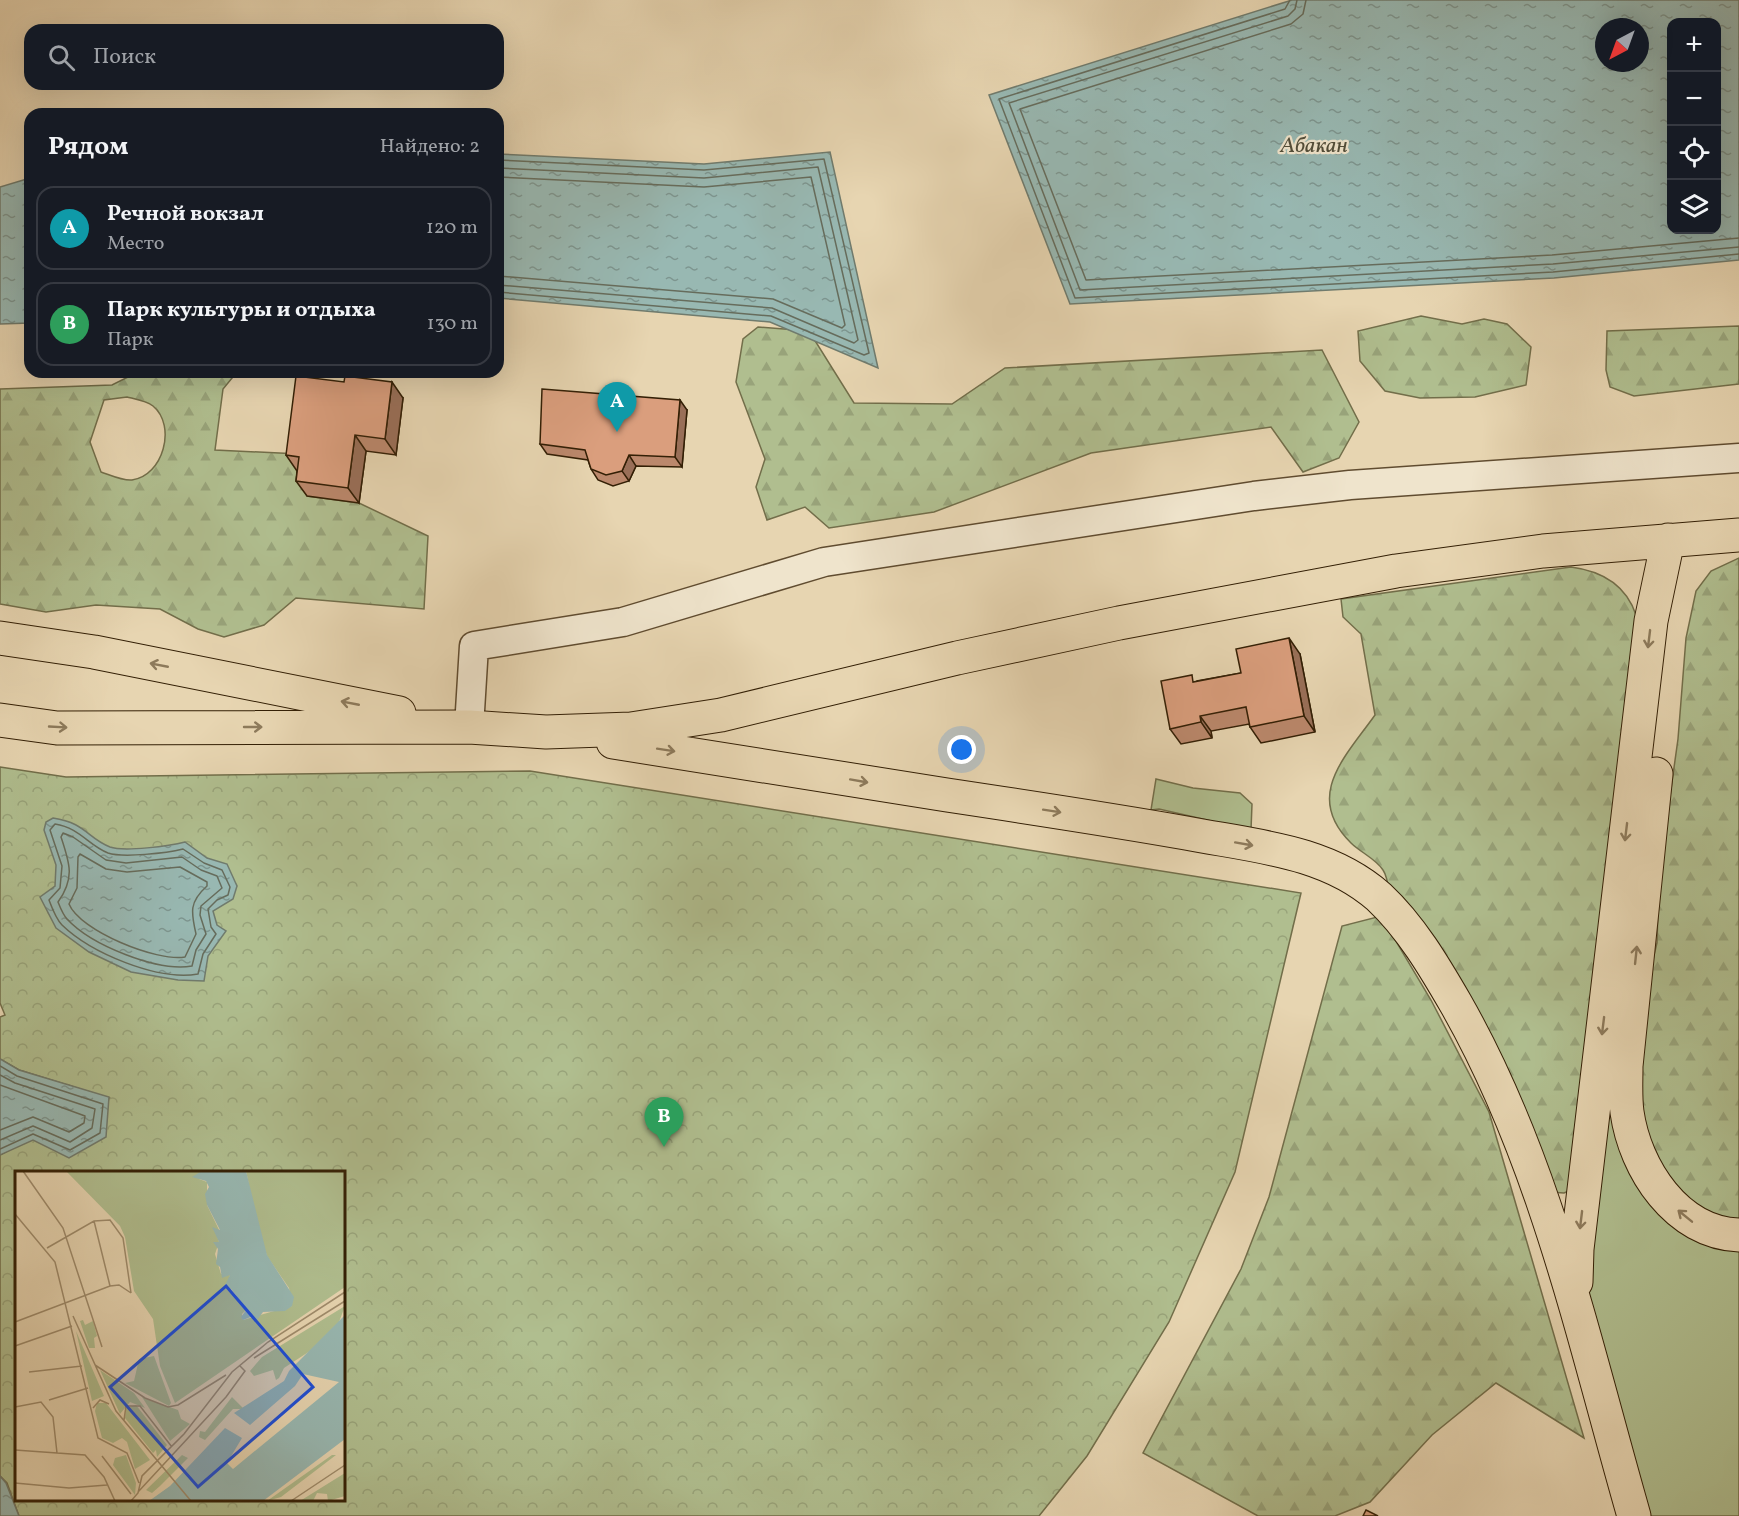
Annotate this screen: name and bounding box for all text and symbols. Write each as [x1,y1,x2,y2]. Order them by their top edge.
north arrow [1595,18,1649,72]
map controls [1667,18,1721,234]
button: + [1667,18,1721,72]
search box [24,24,504,90]
icon: search [45,41,78,74]
text: Поиск [93,42,156,73]
button: − [1667,72,1721,126]
button: locate [1667,126,1721,180]
text: Рядом [48,129,128,165]
water label: Абакан [1279,131,1348,162]
text: Найдено: 2 [380,133,480,161]
button: layers [1667,180,1721,234]
text: Речной вокзал [107,199,264,230]
text: A [62,214,77,242]
text: 120 m [426,214,478,242]
text: Место [107,230,164,258]
text: Парк культуры и отдыха [107,295,376,326]
text: B [63,310,76,338]
text: 130 m [427,310,478,338]
text: Парк [107,326,153,354]
pin: A [598,382,636,432]
one-way arrow [1643,628,1654,648]
one-way arrow [149,659,169,670]
one-way arrow [340,697,360,708]
one-way arrow [242,721,262,733]
one-way arrow [48,722,67,733]
your location [947,735,976,764]
one-way arrow [656,745,676,756]
one-way arrow [849,775,868,786]
one-way arrow [1041,806,1061,817]
one-way arrow [1620,822,1631,842]
one-way arrow [1233,839,1253,850]
one-way arrow [1631,946,1642,966]
one-way arrow [1598,1016,1609,1035]
pin: B [644,1098,684,1147]
inset map [15,1171,345,1501]
one-way arrow [1575,1209,1586,1229]
one-way arrow [1677,1209,1693,1222]

